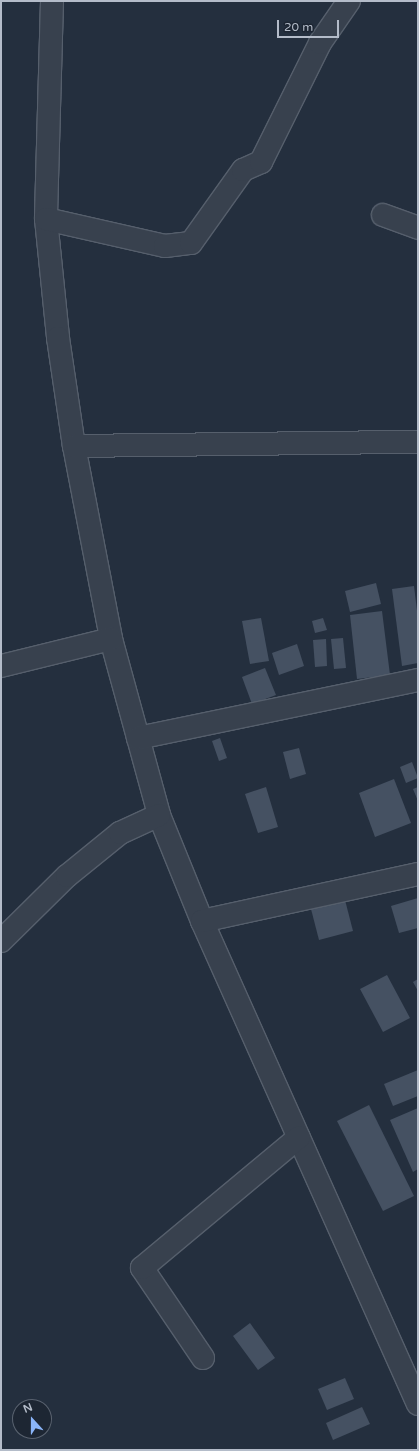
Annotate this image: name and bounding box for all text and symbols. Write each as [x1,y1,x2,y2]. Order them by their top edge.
scale bar [279,12,341,38]
text: 20 m [284,20,313,34]
north arrow [12,1399,52,1439]
text: N [21,1401,34,1416]

